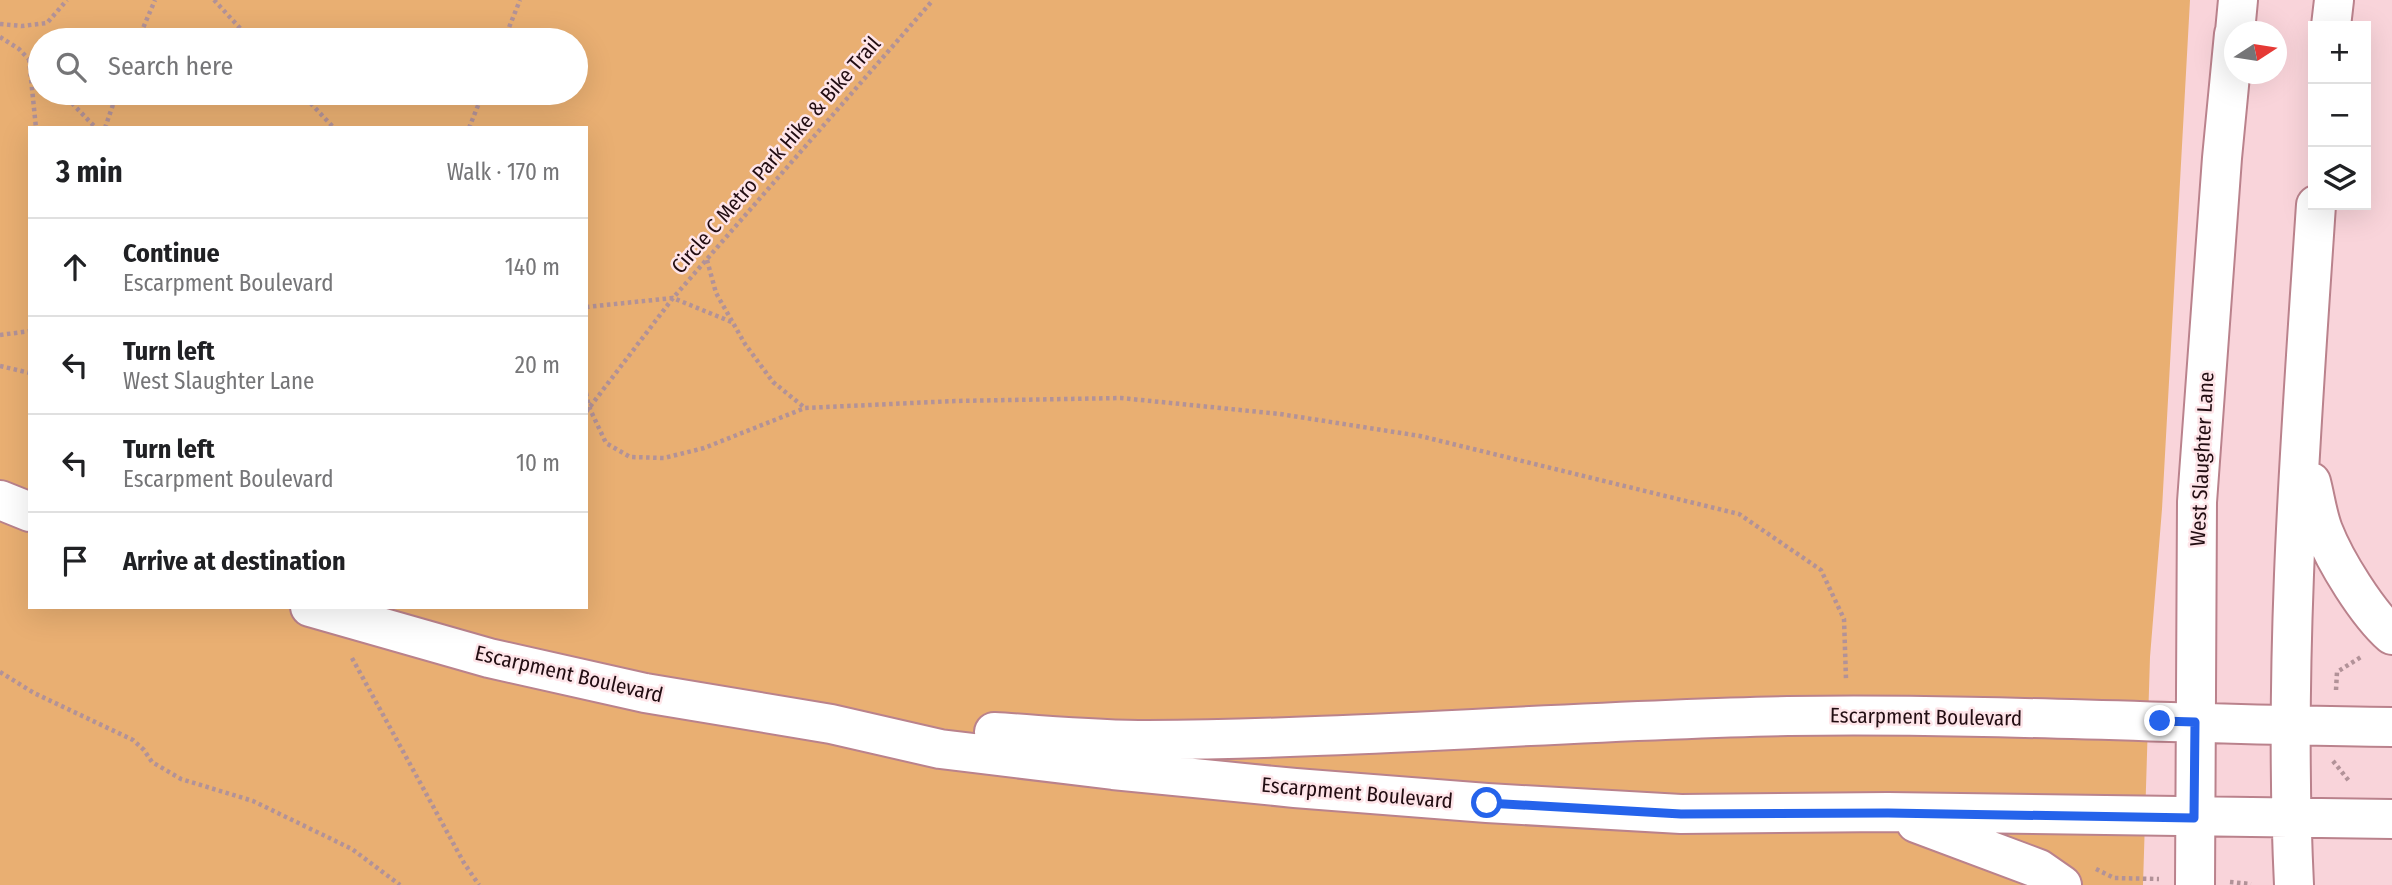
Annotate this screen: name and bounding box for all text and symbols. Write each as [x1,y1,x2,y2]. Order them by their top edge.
north arrow [2224,21,2287,84]
map controls [2308,21,2371,210]
button: + [2308,21,2371,84]
search box [28,28,588,105]
street label: Circle C Metro Park Hike & Bike Trail [666,31,886,279]
icon: search [52,48,90,86]
text: Search here [108,51,233,82]
button: − [2308,84,2371,147]
button: layers [2308,147,2371,210]
text: 3 min [56,154,123,190]
text: Walk · 170 m [447,158,560,186]
text: Continue [123,238,220,269]
icon: ahead [56,248,94,286]
text: 140 m [505,253,560,281]
text: Escarpment Boulevard [123,269,334,297]
text: Turn left [123,336,215,367]
icon: left [56,346,94,384]
text: 20 m [515,351,560,379]
text: West Slaughter Lane [123,367,314,395]
street label: West Slaughter Lane [2184,371,2220,547]
text: Turn left [123,434,215,465]
icon: left [56,444,94,482]
text: 10 m [516,449,560,477]
text: Escarpment Boulevard [123,465,334,493]
icon: arrive [56,542,94,580]
text: Arrive at destination [123,546,346,577]
street label: Escarpment Boulevard [472,640,666,708]
street label: Escarpment Boulevard [1830,702,2022,732]
route end [2144,705,2175,736]
street label: Escarpment Boulevard [1260,772,1454,814]
route start [1471,787,1502,818]

